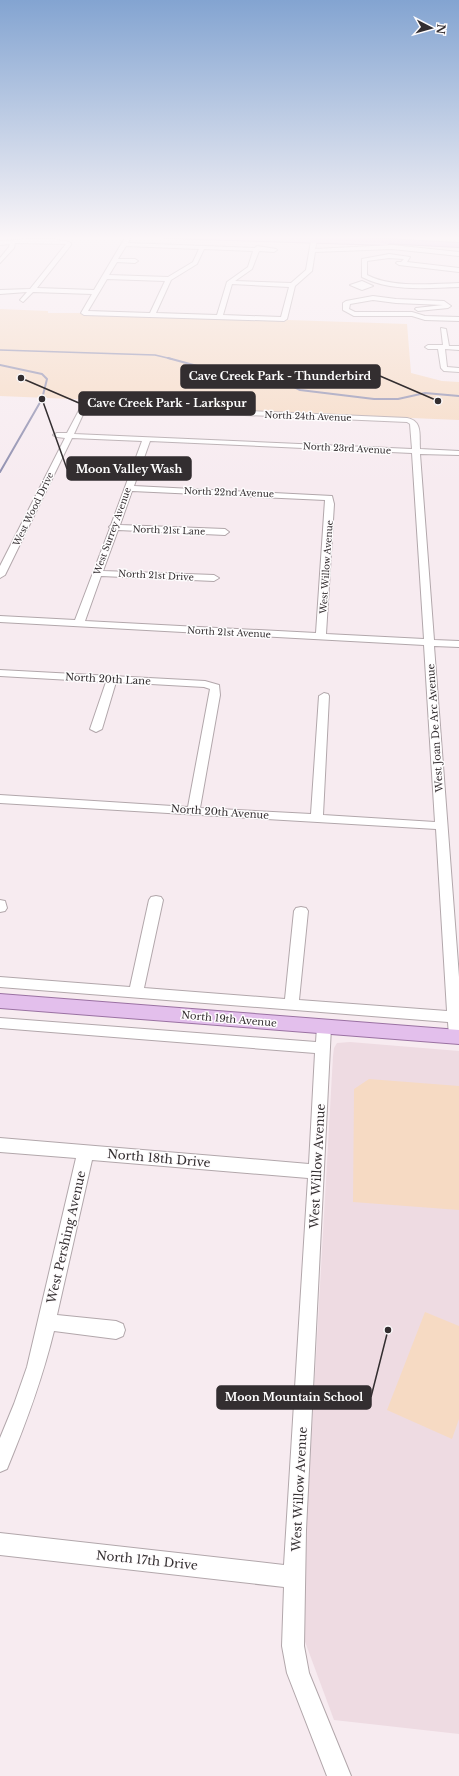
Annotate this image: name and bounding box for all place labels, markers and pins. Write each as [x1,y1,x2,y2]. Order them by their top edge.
callout: Cave Creek Park - Thunderbird [181,365,380,388]
callout: Cave Creek Park - Larkspur [79,392,255,415]
callout: Moon Valley Wash [67,457,191,480]
callout: Moon Mountain School [217,1386,371,1409]

